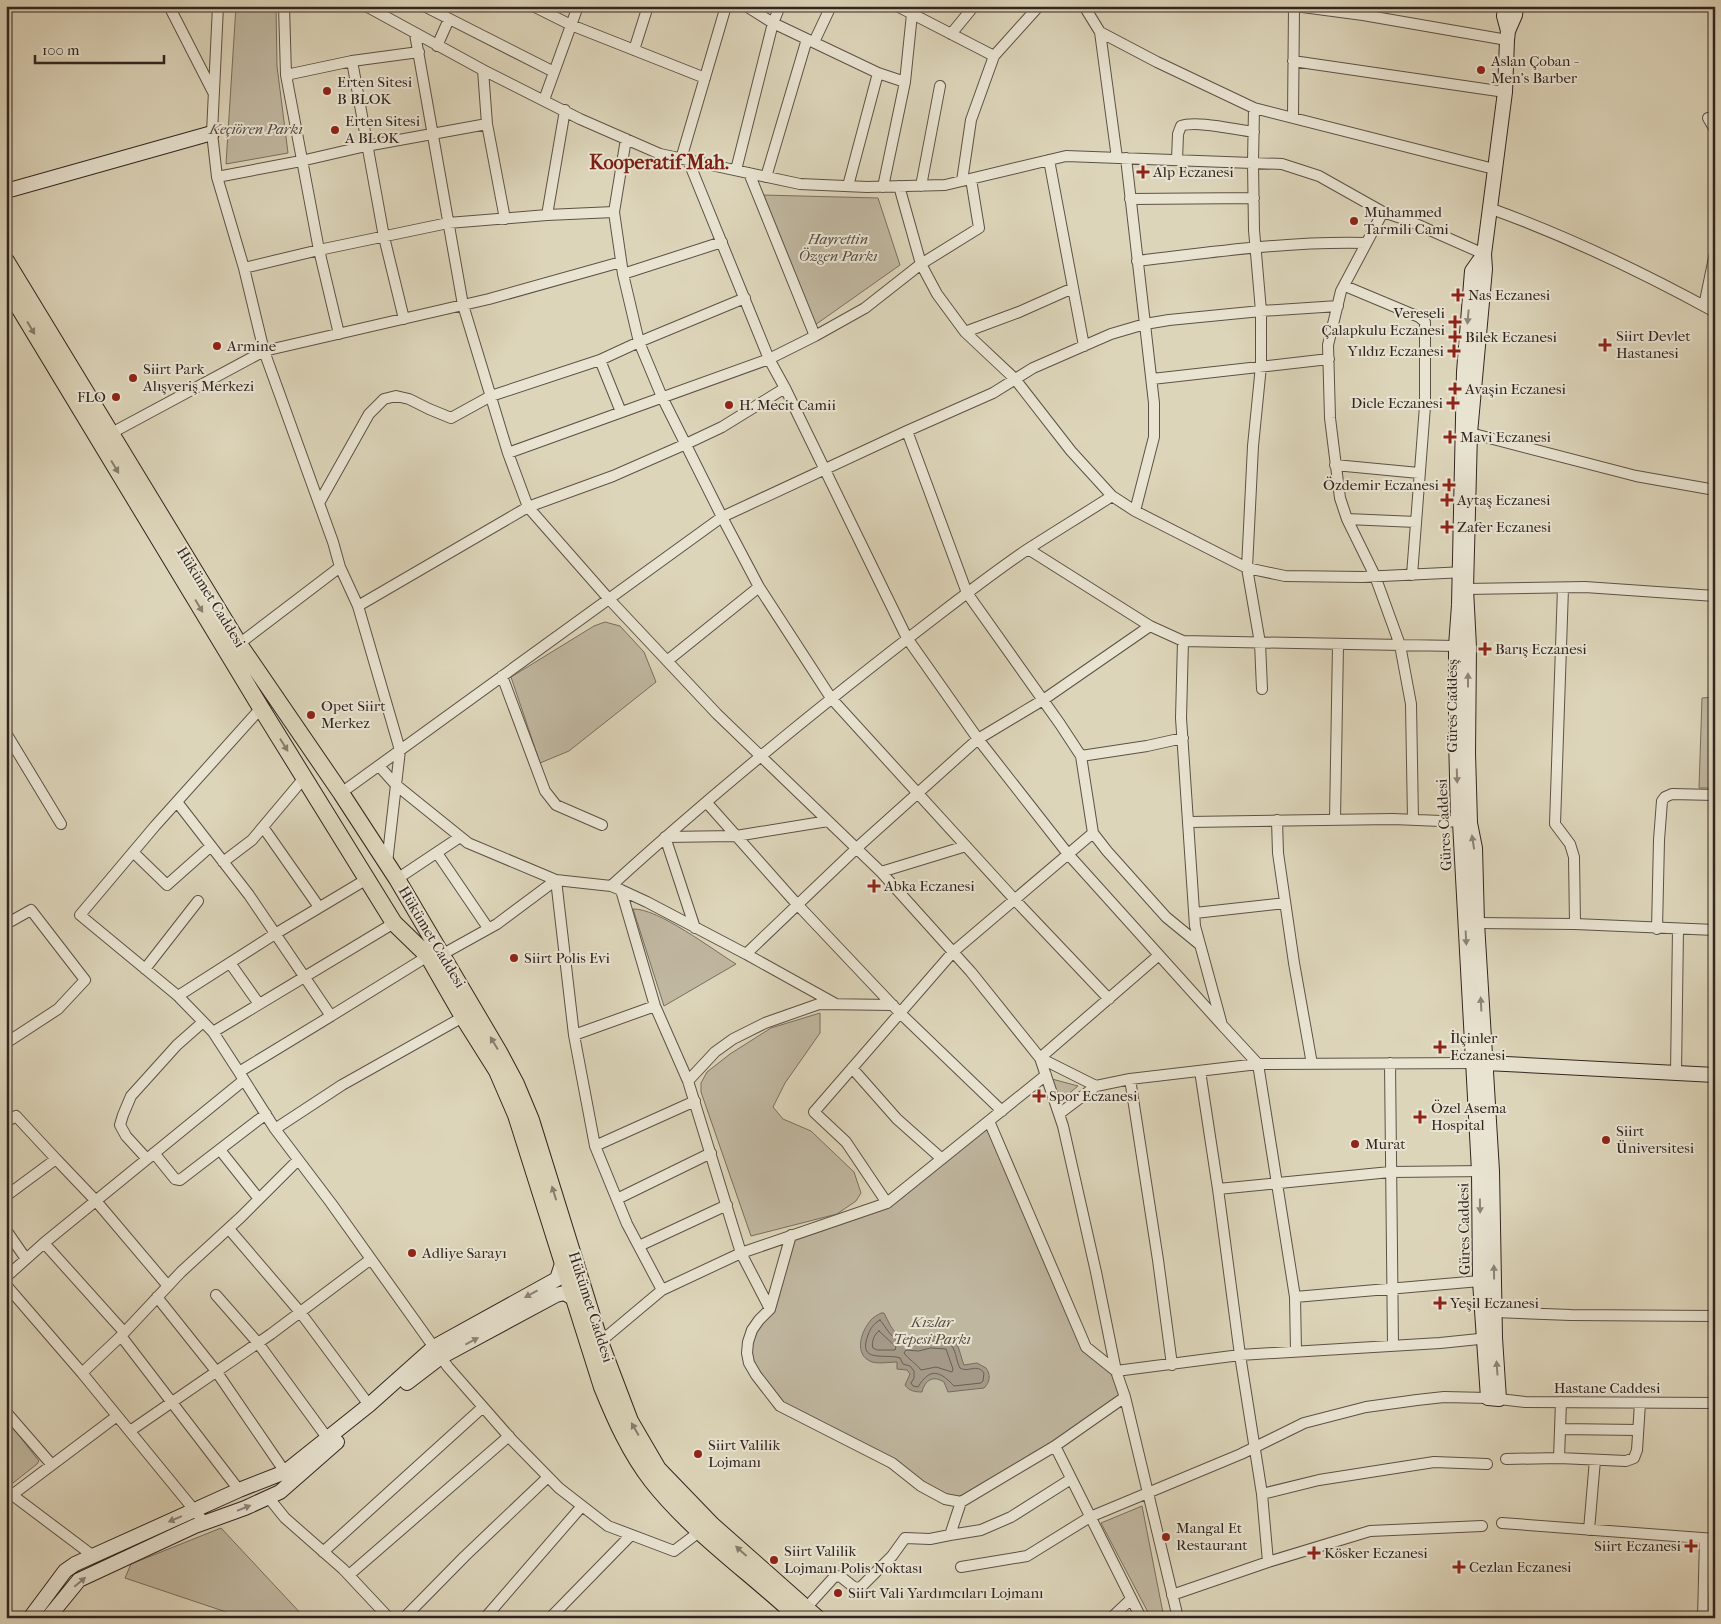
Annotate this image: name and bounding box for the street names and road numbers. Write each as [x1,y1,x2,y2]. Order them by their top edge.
street label: Hükümet Caddesi [173,543,250,651]
street label: Güres Caddesş [1443,659,1461,753]
street label: Güres Caddesi [1433,778,1455,872]
street label: Hükümet Caddesi [395,883,470,992]
street label: Güres Caddesi [1454,1182,1474,1275]
street label: Hükümet Caddesi [565,1249,618,1365]
street label: Hastane Caddesi [1554,1379,1661,1397]

